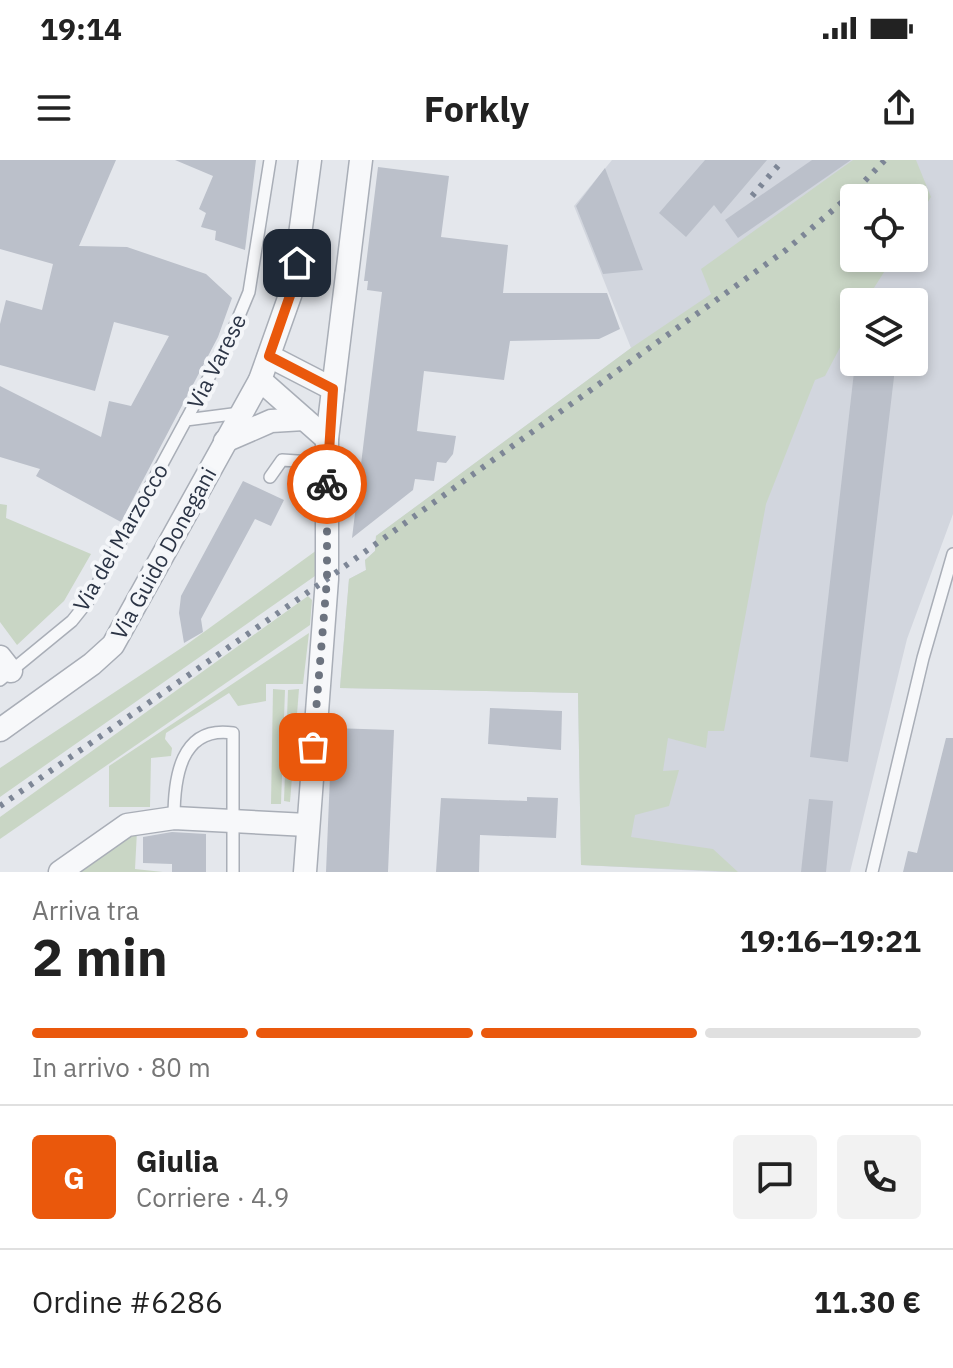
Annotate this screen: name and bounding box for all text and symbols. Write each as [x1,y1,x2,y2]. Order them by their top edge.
text: 19:14 [40,9,122,48]
text: Forkly [424,85,529,132]
icon: menu [32,86,76,130]
icon: share [877,86,921,130]
map controls [840,184,928,376]
button: locate [840,184,928,272]
pin [263,229,331,297]
icon: home [275,241,319,285]
button: layers [840,288,928,376]
street label: Via Varese [180,308,252,414]
courier [287,444,367,524]
street label: Via del Marzocco [66,458,174,616]
street label: Via Guido Donegani [104,462,222,644]
icon: bike [305,462,349,506]
pin [279,713,347,781]
icon: bag [291,725,335,769]
text: Arriva tra [32,893,139,927]
text: 19:16–19:21 [740,921,921,960]
text: 2 min [32,923,168,990]
text: In arrivo · 80 m [32,1050,211,1084]
button: chat [733,1135,817,1219]
button: phone [837,1135,921,1219]
text: Giulia [136,1141,219,1180]
text: G [63,1158,85,1197]
text: Corriere · 4.9 [136,1180,289,1214]
text: Ordine #6286 [32,1282,223,1321]
text: 11.30 € [814,1282,921,1321]

